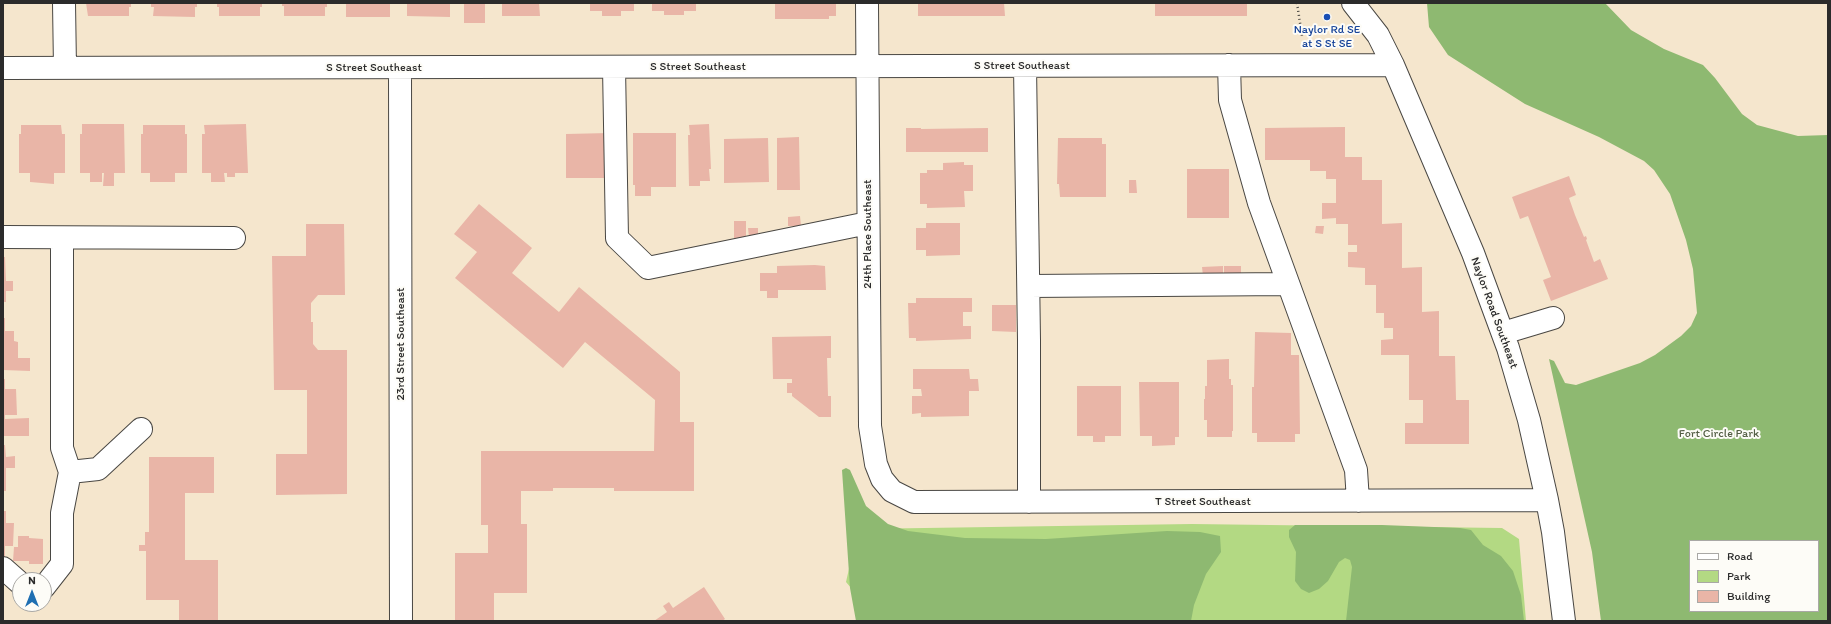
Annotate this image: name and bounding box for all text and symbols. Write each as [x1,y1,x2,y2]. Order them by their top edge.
marker: Naylor Rd SE at S St SE [1322,12,1332,22]
place label: Naylor Rd SE at S St SE [1294,23,1360,51]
street label: S Street Southeast [974,59,1070,73]
street label: S Street Southeast [650,60,746,74]
street label: S Street Southeast [326,61,422,75]
street label: 24th Place Southeast [861,179,875,289]
street label: Naylor Road Southeast [1467,255,1521,371]
street label: 23rd Street Southeast [394,287,408,401]
park label: Fort Circle Park [1679,427,1759,441]
street label: T Street Southeast [1155,495,1251,509]
legend [1689,540,1819,612]
text: Road [1727,549,1753,563]
text: Park [1727,569,1751,583]
north arrow [12,572,52,612]
text: N [28,574,36,587]
text: Building [1727,589,1770,603]

